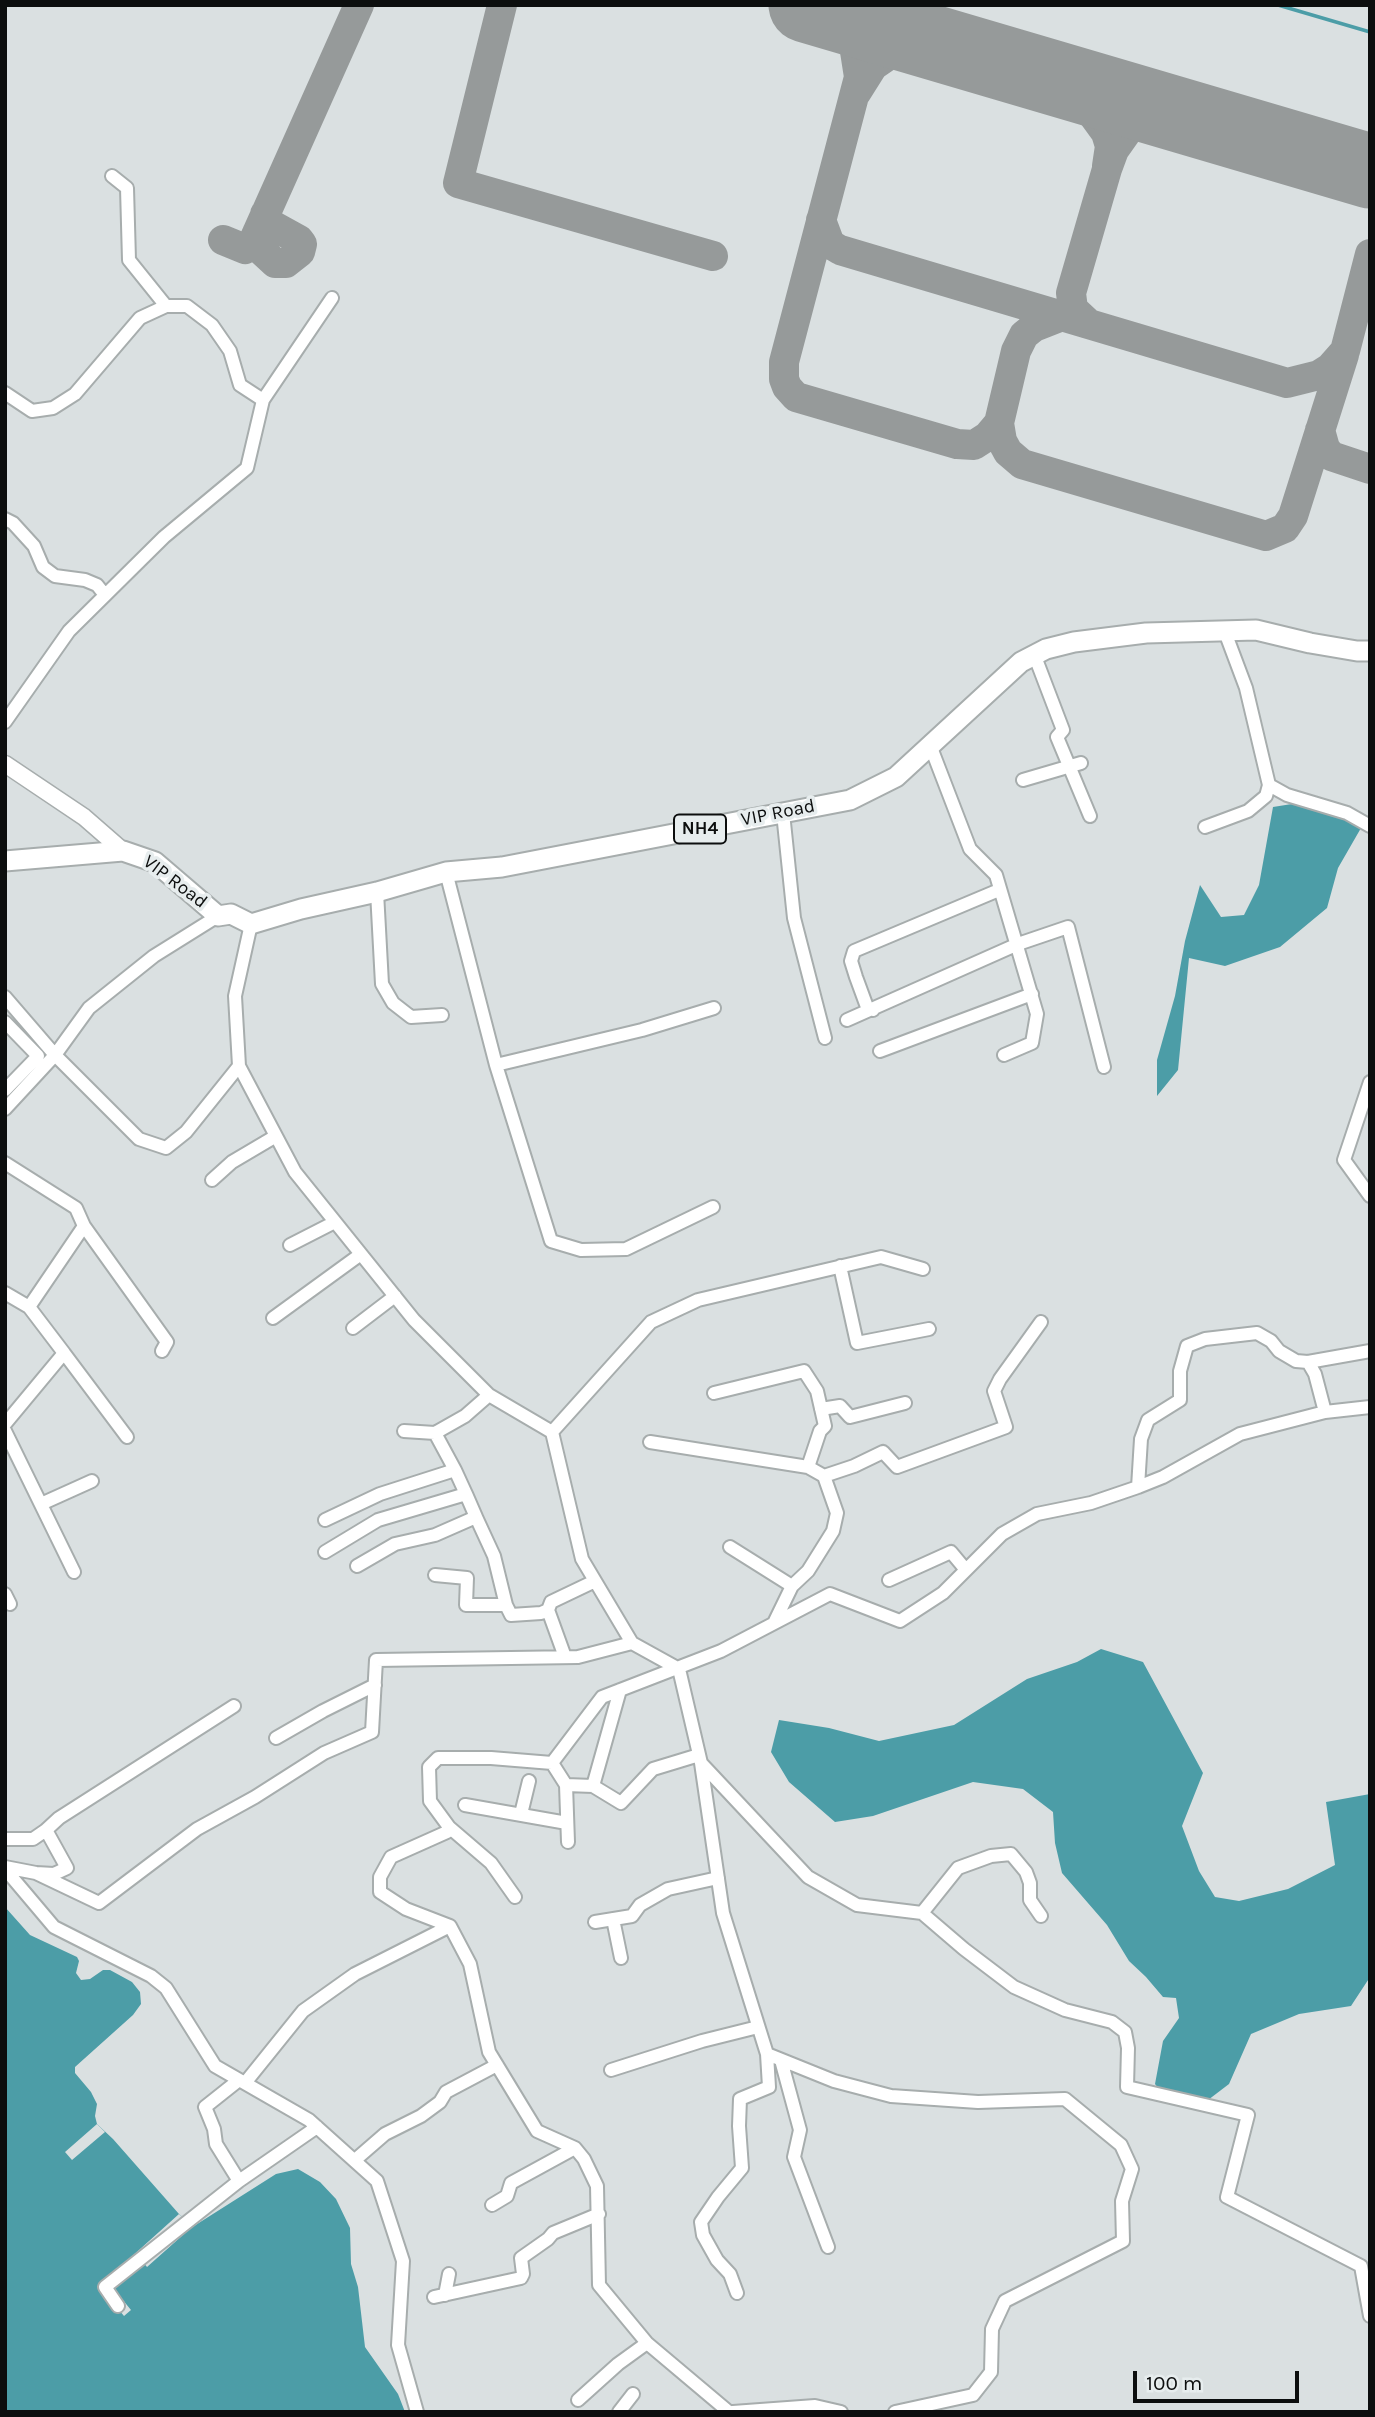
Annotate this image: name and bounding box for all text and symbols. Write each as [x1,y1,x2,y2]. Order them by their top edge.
street label: VIP Road [739,795,817,831]
road number: NH4 [674,814,726,844]
street label: VIP Road [138,850,212,914]
scale bar [1137,2358,1303,2402]
text: 100 m [1146,2371,1203,2395]

